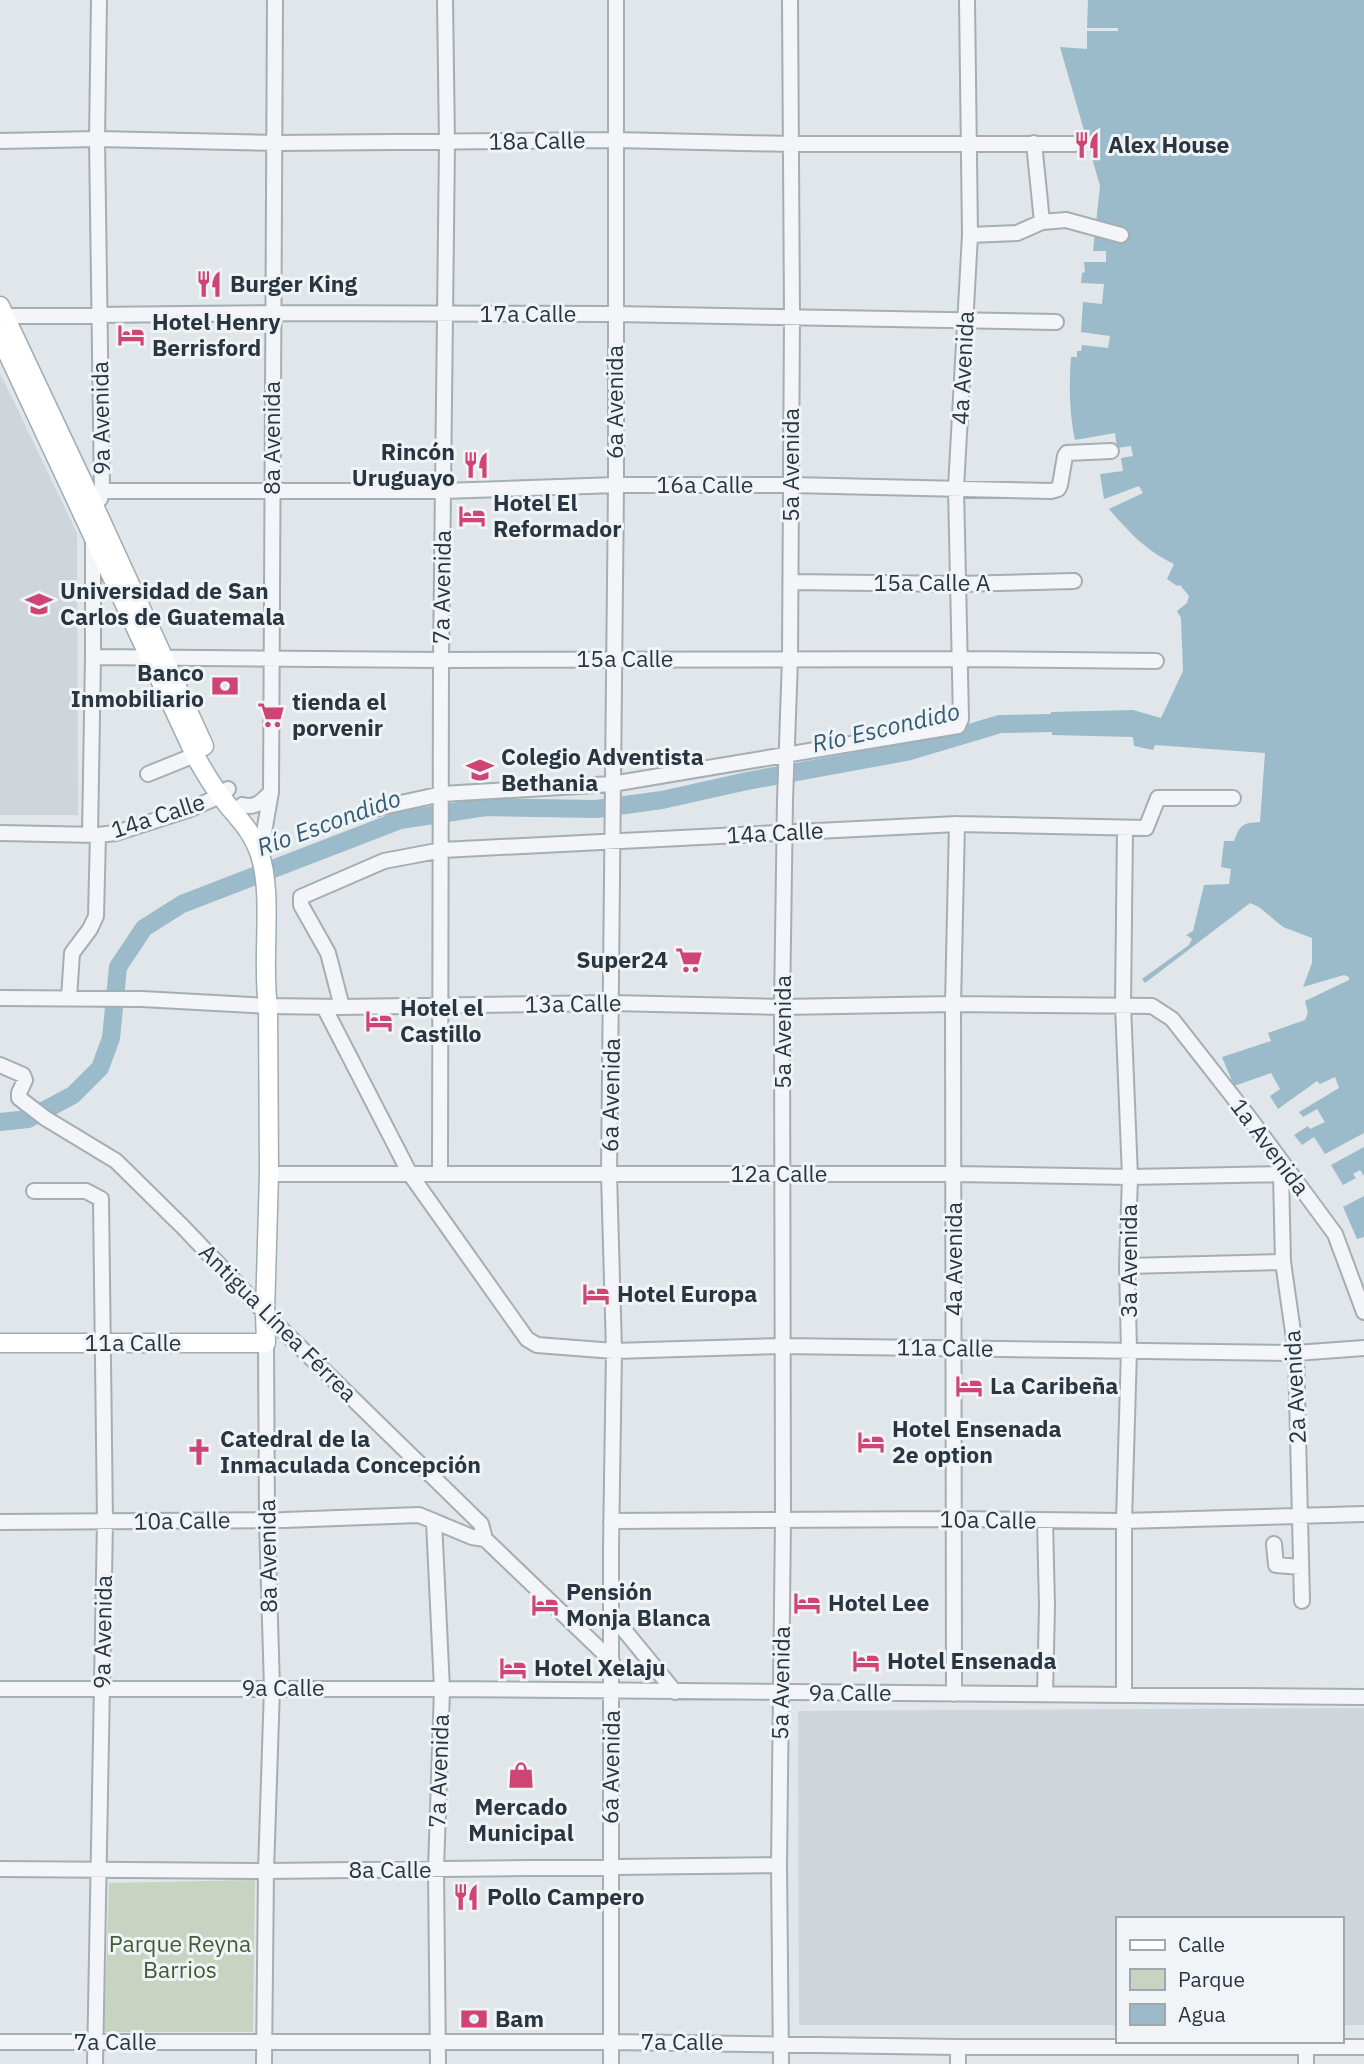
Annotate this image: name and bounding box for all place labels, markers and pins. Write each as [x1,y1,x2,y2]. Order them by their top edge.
place label: Alex House [1108,129,1230,159]
restaurant icon: Alex House [1072,130,1102,160]
place label: Burger King [230,268,358,298]
restaurant icon: Burger King [194,269,224,299]
place label: Hotel Henry Berrisford [152,306,281,362]
hotel icon: Hotel Henry Berrisford [116,320,146,350]
place label: Rincón Uruguayo [352,436,455,492]
restaurant icon: Rincón Uruguayo [461,450,491,480]
place label: Hotel El Reformador [493,487,621,543]
hotel icon: Hotel El Reformador [457,501,487,531]
place label: Universidad de San Carlos de Guatemala [60,575,285,631]
school or university icon: Universidad de San Carlos de Guatemala [24,589,54,619]
place label: Banco Inmobiliario [71,657,204,713]
bank icon: Banco Inmobiliario [210,671,240,701]
place label: tienda el porvenir [292,686,386,742]
supermarket icon: tienda el porvenir [256,700,286,730]
place label: Colegio Adventista Bethania [501,741,704,797]
school or university icon: Colegio Adventista Bethania [465,755,495,785]
place label: Super24 [576,944,668,974]
supermarket icon: Super24 [674,945,704,975]
place label: Hotel el Castillo [400,992,483,1048]
hotel icon: Hotel el Castillo [364,1006,394,1036]
place label: Hotel Europa [617,1278,757,1308]
hotel icon: Hotel Europa [581,1279,611,1309]
place label: La Caribeña [990,1370,1118,1400]
hotel icon: La Caribeña [954,1371,984,1401]
place label: Hotel Ensenada 2e option [892,1413,1062,1469]
place label: Catedral de la Inmaculada Concepción [220,1423,481,1479]
hotel icon: Hotel Ensenada 2e option [856,1427,886,1457]
church icon: Catedral de la Inmaculada Concepción [184,1437,214,1467]
place label: Pensión Monja Blanca [566,1576,711,1632]
place label: Hotel Lee [828,1587,929,1617]
hotel icon: Hotel Lee [792,1588,822,1618]
hotel icon: Pensión Monja Blanca [530,1590,560,1620]
place label: Hotel Ensenada [887,1645,1057,1675]
hotel icon: Hotel Ensenada [851,1646,881,1676]
place label: Hotel Xelaju [534,1652,666,1682]
hotel icon: Hotel Xelaju [498,1653,528,1683]
shop icon: Mercado Municipal [506,1760,536,1790]
place label: Mercado Municipal [468,1791,574,1847]
place label: Pollo Campero [487,1881,644,1911]
restaurant icon: Pollo Campero [451,1882,481,1912]
place label: Bam [495,2003,544,2033]
bank icon: Bam [459,2004,489,2034]

